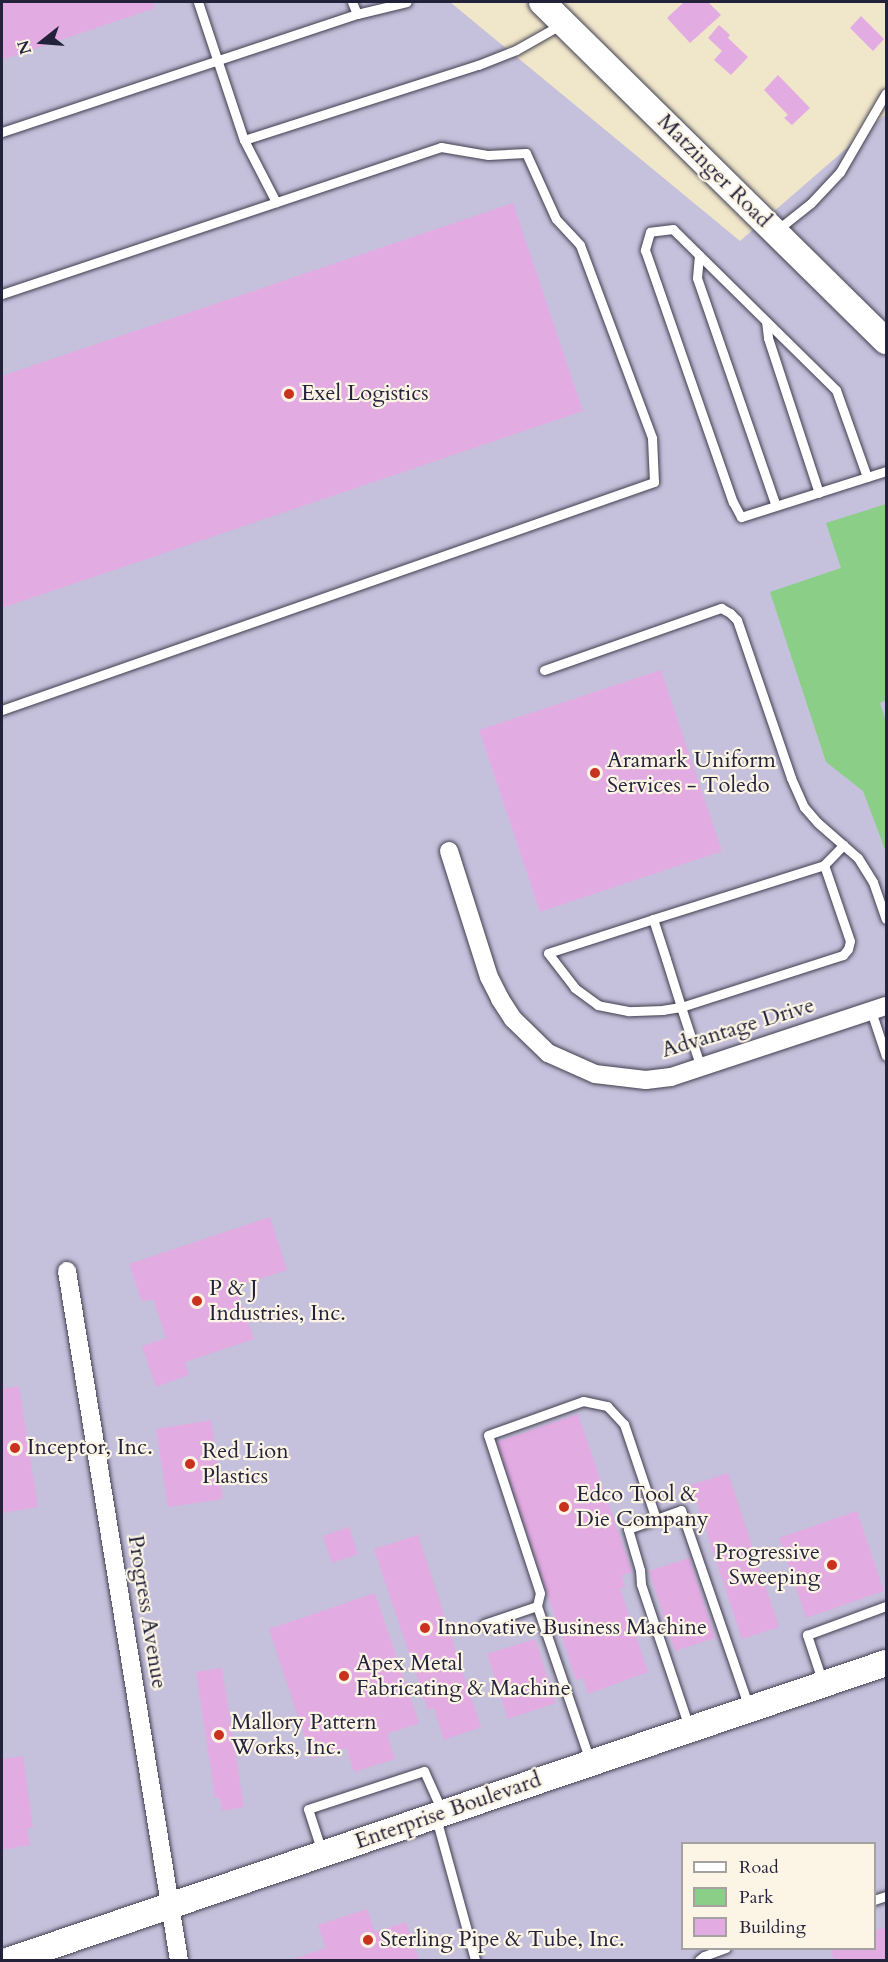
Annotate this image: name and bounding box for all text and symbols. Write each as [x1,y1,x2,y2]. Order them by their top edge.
north arrow [12,12,72,72]
text: N [12,37,37,57]
street label: Matzinger Road [652,109,776,233]
place label: Exel Logistics [301,381,429,407]
marker: Exel Logistics [282,387,296,401]
place label: Aramark Uniform Services - Toledo [607,747,776,798]
marker: Aramark Uniform Services - Toledo [588,766,602,780]
street label: Advantage Drive [658,992,818,1064]
place label: P & J Industries, Inc. [209,1275,346,1326]
marker: P & J Industries, Inc. [190,1294,204,1308]
place label: Inceptor, Inc. [27,1435,153,1461]
place label: Red Lion Plastics [202,1438,289,1490]
marker: Inceptor, Inc. [8,1441,22,1455]
marker: Red Lion Plastics [183,1457,197,1471]
place label: Edco Tool & Die Company [576,1481,709,1532]
marker: Edco Tool & Die Company [557,1500,571,1514]
street label: Progress Avenue [122,1533,172,1691]
place label: Progressive Sweeping [715,1539,820,1591]
marker: Progressive Sweeping [825,1558,839,1572]
place label: Innovative Business Machine [437,1615,707,1641]
marker: Innovative Business Machine [418,1621,432,1635]
place label: Apex Metal Fabricating & Machine [356,1650,571,1702]
marker: Apex Metal Fabricating & Machine [337,1669,351,1683]
place label: Mallory Pattern Works, Inc. [231,1709,377,1760]
marker: Mallory Pattern Works, Inc. [212,1728,226,1742]
street label: Enterprise Boulevard [351,1767,545,1855]
legend [681,1842,876,1950]
text: Road [739,1855,779,1880]
text: Park [739,1885,774,1910]
text: Building [739,1915,806,1940]
place label: Sterling Pipe & Tube, Inc. [380,1927,625,1953]
marker: Sterling Pipe & Tube, Inc. [361,1933,375,1947]

